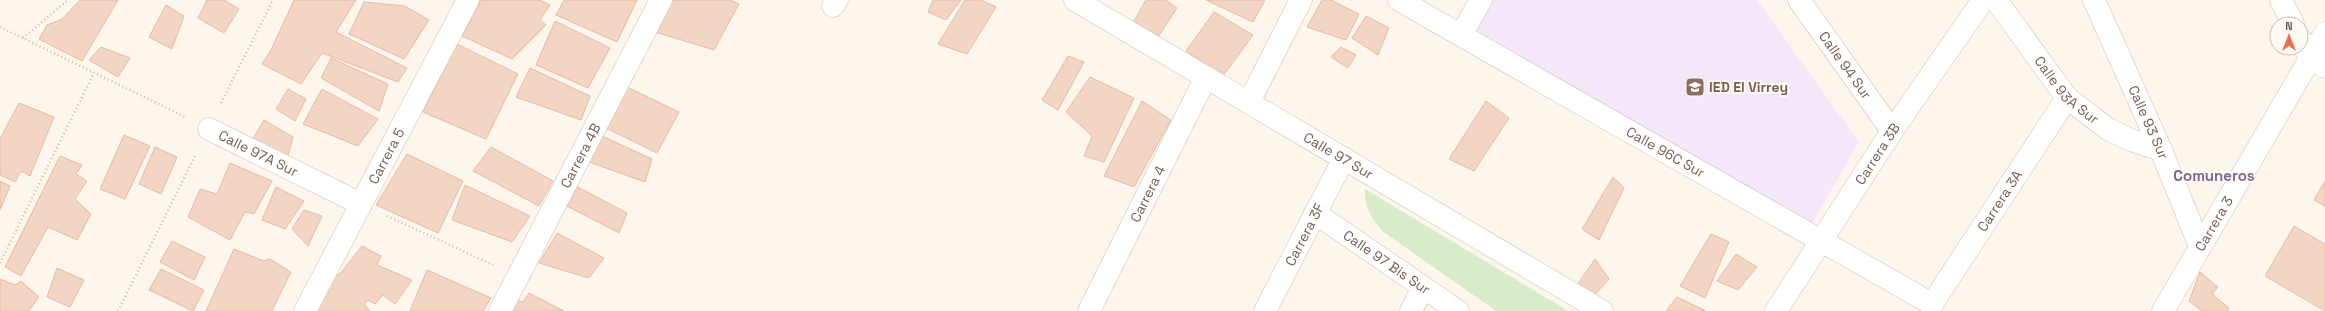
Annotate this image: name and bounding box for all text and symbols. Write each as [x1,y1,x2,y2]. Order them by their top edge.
north arrow [2269,16,2309,56]
text: N [2285,19,2293,33]
street label: Calle 94 Sur [1815,28,1876,103]
street label: Calle 93A Sur [2030,52,2103,128]
school or university icon: IED El Virrey [1684,76,1706,98]
place label: IED El Virrey [1709,78,1788,96]
street label: Calle 93 Sur [2124,83,2173,162]
street label: Carrera 3B [1851,119,1904,188]
street label: Carrera 4B [556,120,605,191]
street label: Calle 96C Sur [1623,122,1708,182]
street label: Carrera 5 [364,125,408,187]
street label: Calle 97A Sur [215,126,301,181]
street label: Calle 97 Sur [1300,128,1377,183]
street label: Carrera 4 [1126,162,1169,225]
district label: Comuneros [2173,166,2255,185]
street label: Carrera 3A [1973,167,2026,235]
street label: Carrera 3 [2191,193,2237,255]
street label: Carrera 3F [1281,200,1328,269]
street label: Calle 97 Bis Sur [1340,226,1434,298]

